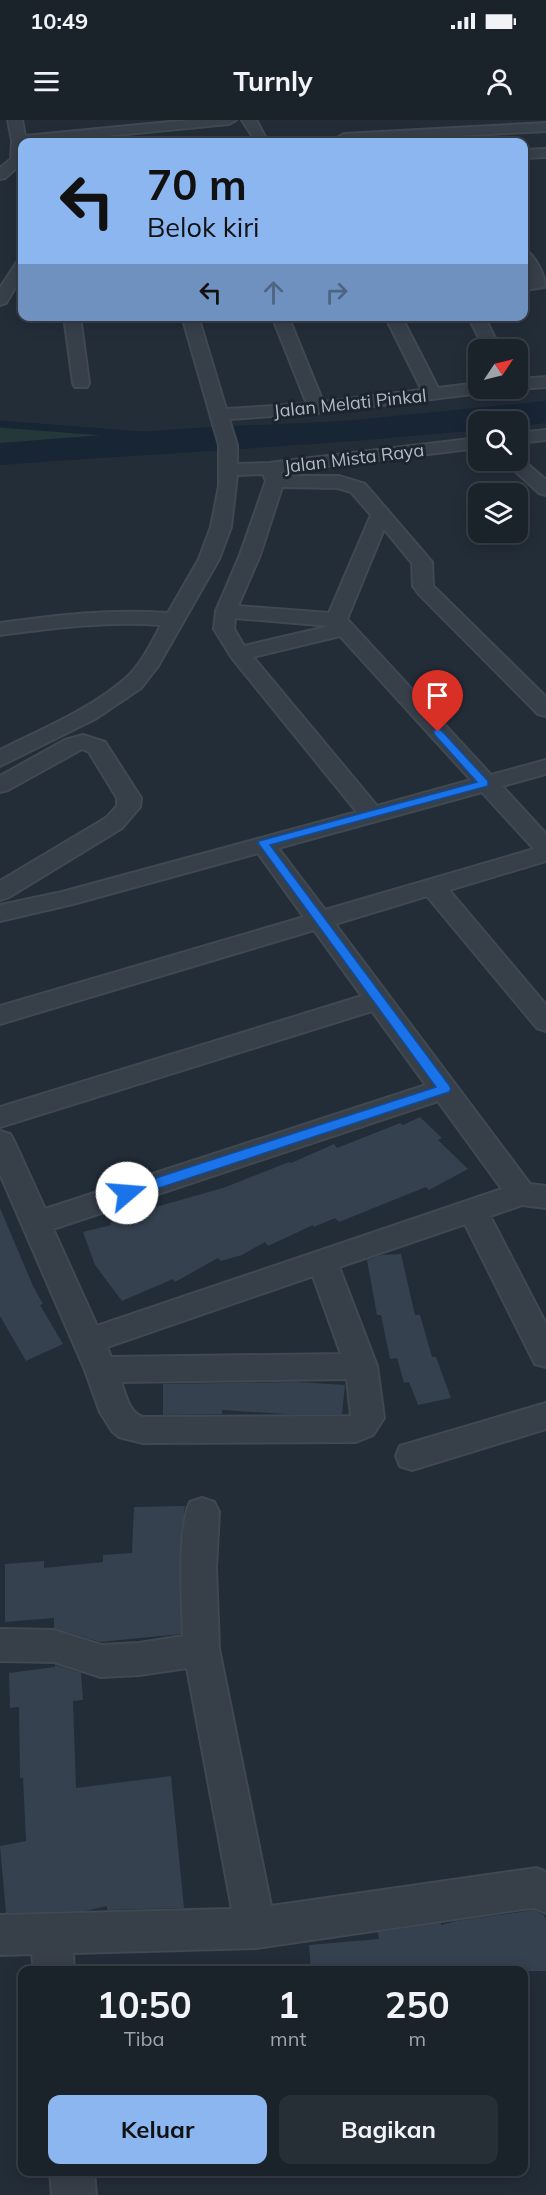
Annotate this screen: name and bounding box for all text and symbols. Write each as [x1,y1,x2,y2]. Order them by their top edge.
text: 10:49 [30,7,88,35]
text: Turnly [233,64,313,98]
icon: menu [30,65,63,98]
icon: person [483,65,516,98]
text: 70 m [147,158,247,211]
icon: left [48,162,126,240]
text: Belok kiri [147,210,259,244]
icon: left [194,276,227,309]
icon: ahead [257,276,290,309]
icon: right [320,276,353,309]
north arrow [468,339,528,399]
map controls [468,339,528,543]
street label: Jalan Melati Pinkal [272,384,428,422]
button: search [468,411,528,471]
street label: Jalan Mista Raya [283,438,425,478]
button: layers [468,483,528,543]
pin [412,670,463,732]
icon: arrive [421,679,454,712]
position arrow [95,1161,159,1225]
text: 10:50 [96,1982,192,2027]
text: 1 [277,1982,299,2027]
text: 250 [385,1982,450,2027]
text: Tiba [124,2026,164,2051]
text: mnt [270,2026,306,2051]
text: m [408,2026,426,2051]
button: Keluar [48,2095,267,2164]
button: Bagikan [279,2095,498,2164]

